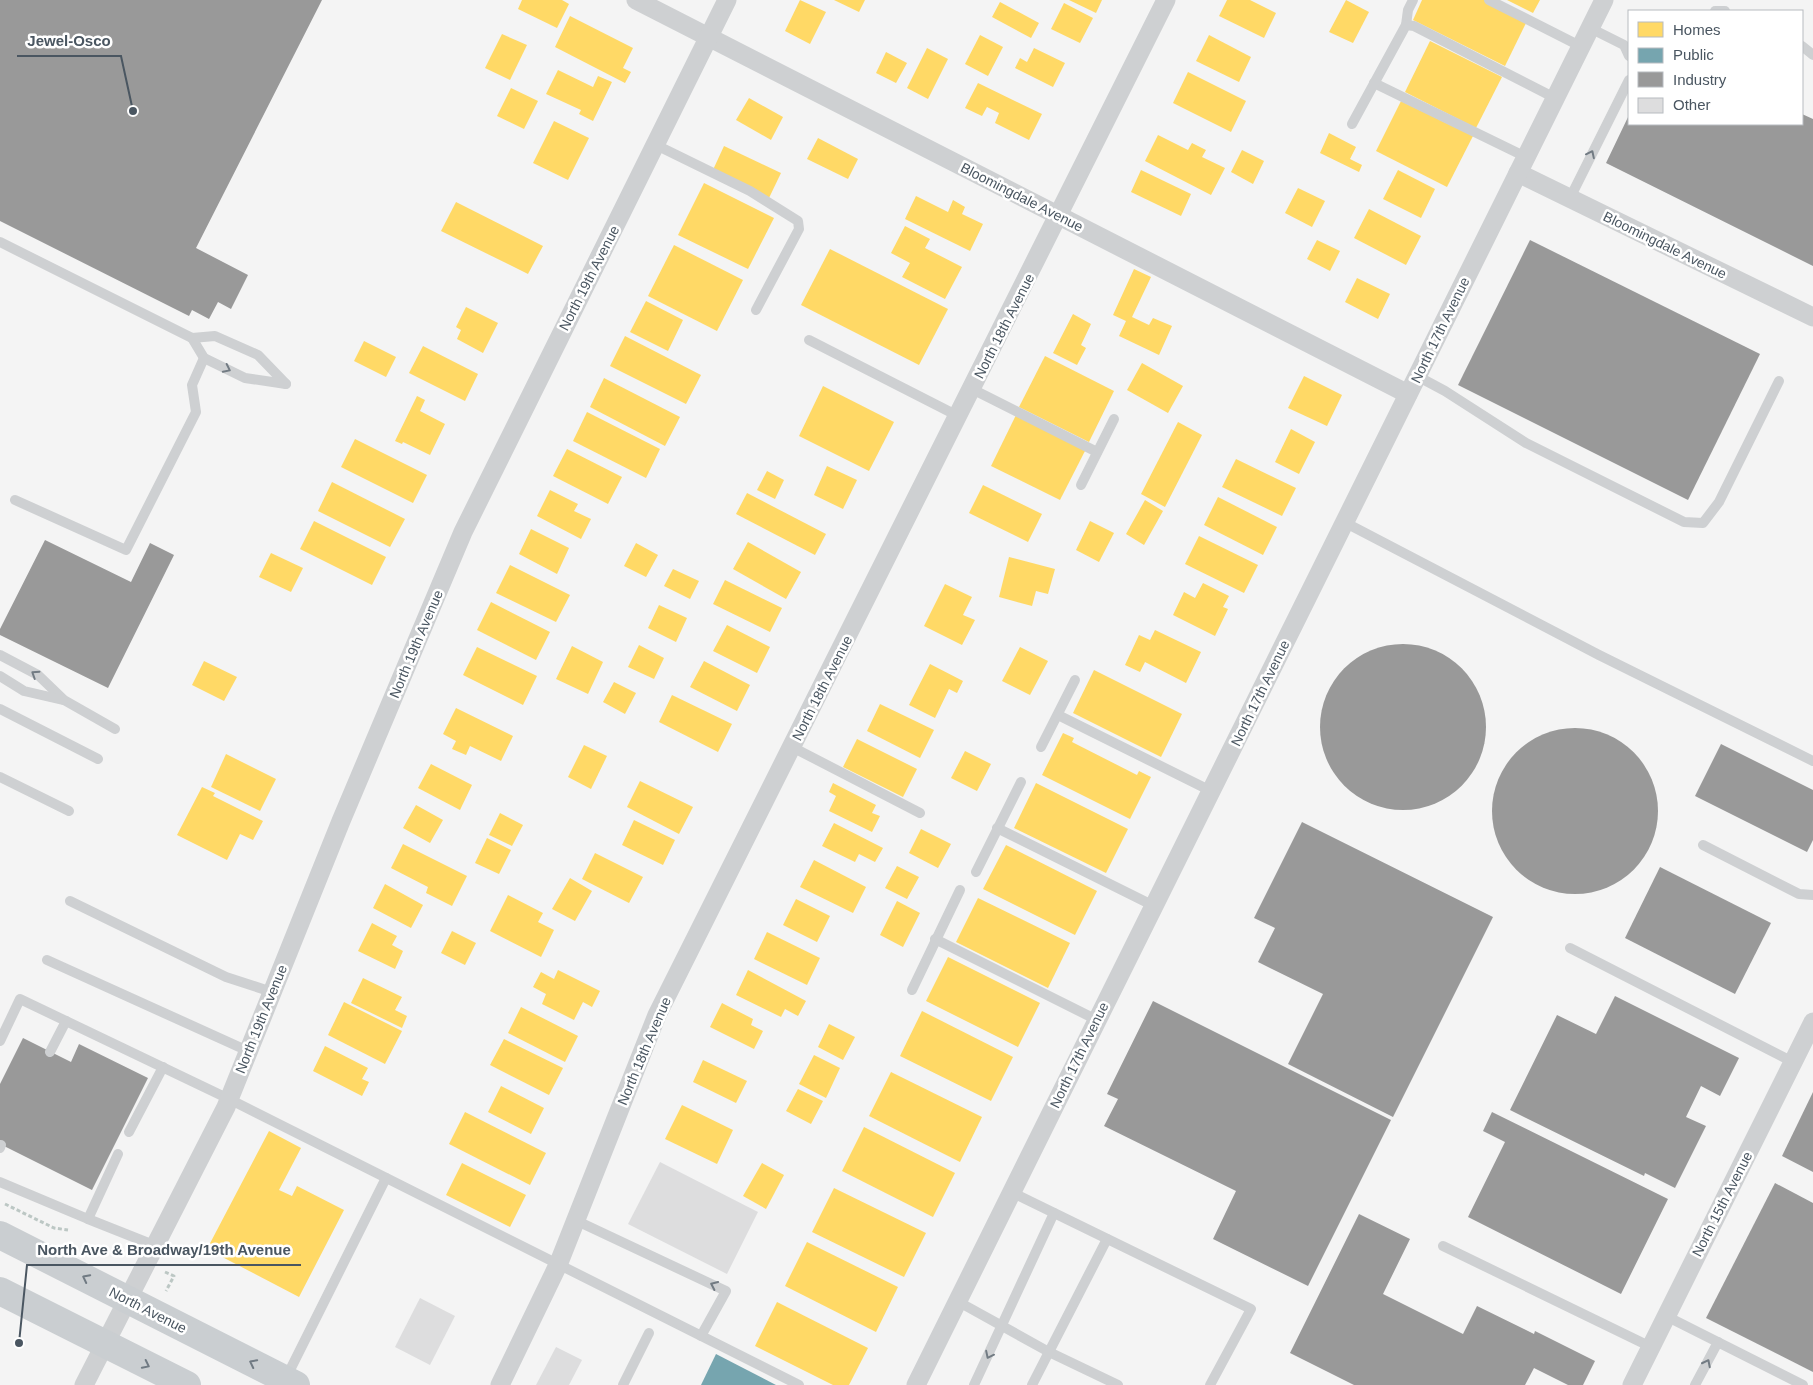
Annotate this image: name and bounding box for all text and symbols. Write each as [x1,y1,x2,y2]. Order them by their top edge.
legend [1628,10,1803,125]
text: Homes [1673,21,1721,38]
callout: Jewel-Osco [17,26,121,56]
text: Jewel-Osco [27,32,111,49]
text: Public [1673,46,1714,63]
text: Industry [1673,71,1727,88]
text: Other [1673,96,1711,113]
one-way arrow [1585,151,1595,160]
street label: Bloomingdale Avenue [958,159,1086,235]
street label: Bloomingdale Avenue [1601,208,1729,282]
street label: North 19th Avenue [556,223,622,333]
street label: North 18th Avenue [971,271,1037,381]
street label: North 17th Avenue [1407,274,1473,386]
one-way arrow [221,363,230,373]
street label: North 19th Avenue [386,587,446,700]
street label: North 18th Avenue [789,633,855,743]
street label: North 17th Avenue [1227,637,1293,749]
one-way arrow [31,670,40,680]
street label: North 19th Avenue [232,962,290,1076]
street label: North 18th Avenue [614,994,674,1107]
street label: North 17th Avenue [1046,999,1112,1111]
street label: North 15th Avenue [1689,1149,1755,1259]
callout: North Ave & Broadway/19th Avenue [27,1235,301,1265]
text: North Ave & Broadway/19th Avenue [37,1241,291,1258]
one-way arrow [82,1274,91,1284]
one-way arrow [710,1281,719,1291]
street label: North Avenue [107,1284,189,1336]
one-way arrow [985,1350,995,1359]
one-way arrow [141,1359,150,1369]
one-way arrow [249,1359,258,1369]
one-way arrow [1701,1360,1711,1369]

